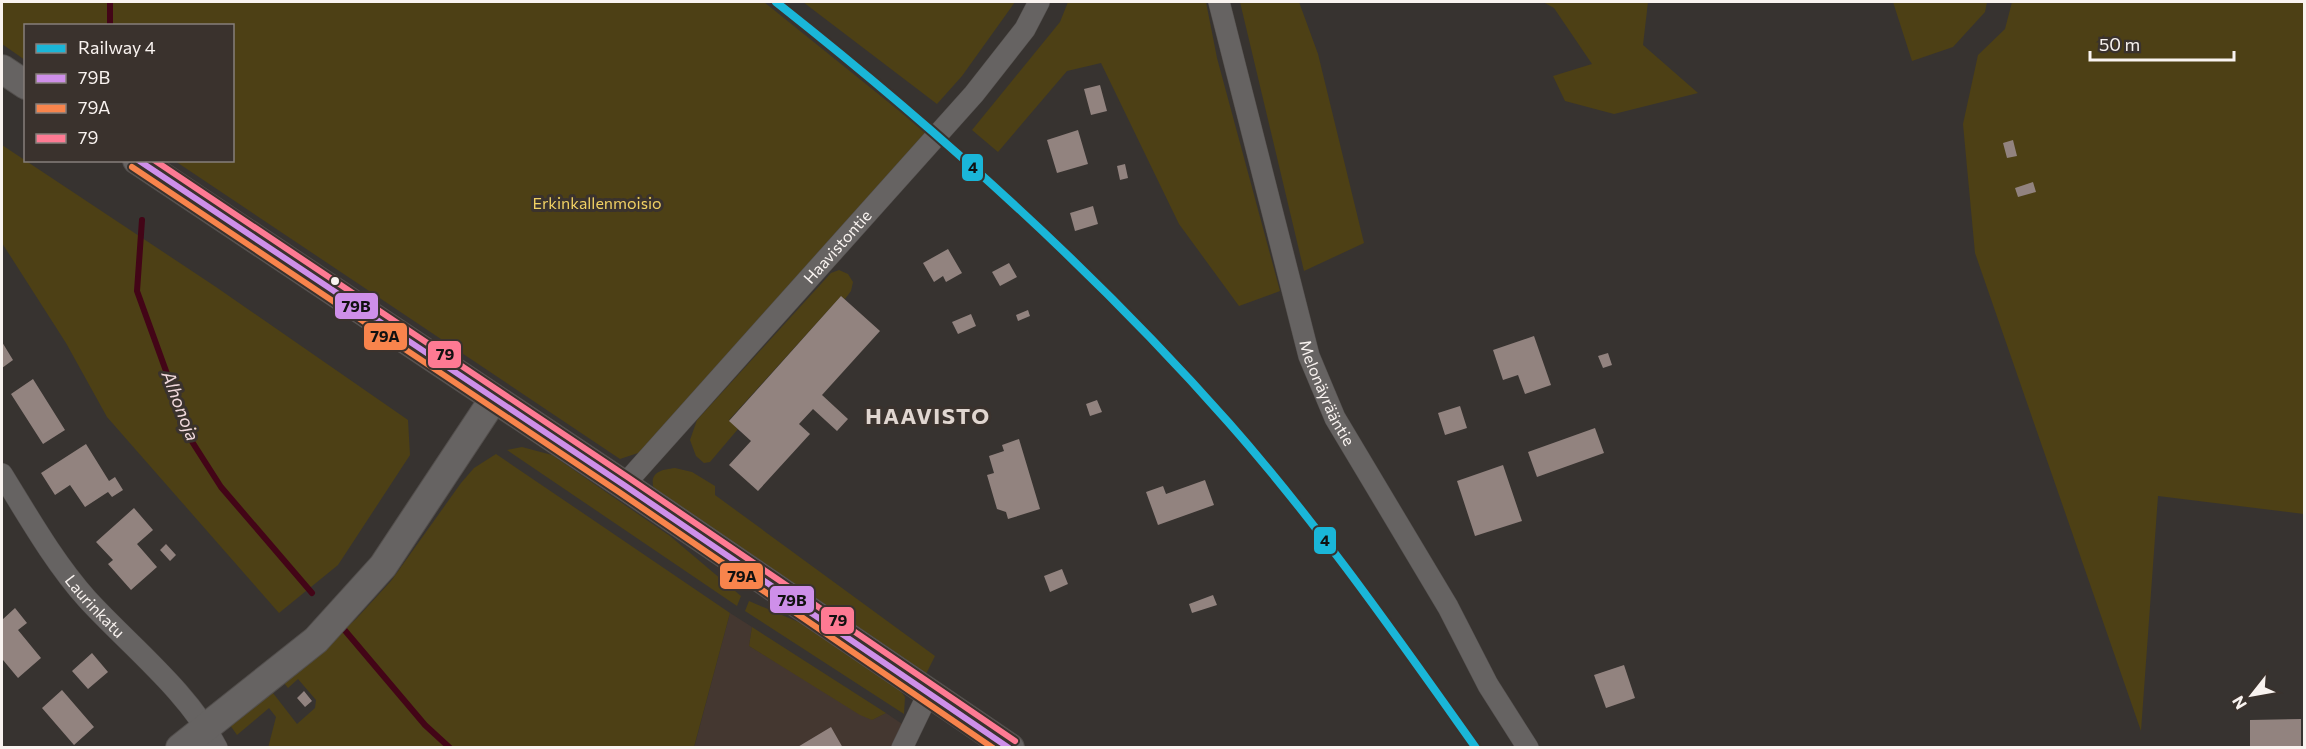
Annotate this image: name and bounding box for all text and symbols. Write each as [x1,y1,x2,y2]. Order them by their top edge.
legend [24,24,234,162]
scale bar [2090,24,2234,62]
text: 50 m [2099,33,2140,55]
text: Railway 4 [78,36,156,58]
text: 79B [78,66,110,88]
text: 79A [78,96,110,118]
text: 79 [78,126,98,148]
line badge: 4 [961,153,984,182]
text: 4 [968,157,978,176]
park label: Erkinkallenmoisio [532,193,662,212]
street label: Haavistontie [799,205,875,287]
unlabelled marker [329,275,341,287]
line badge: 79B [334,292,379,320]
text: 79B [341,296,371,315]
line badge: 79A [363,322,408,351]
text: 79A [370,326,400,345]
street label: Melonäyrääntie [1296,338,1359,449]
line badge: 79 [427,340,462,369]
text: 79 [436,344,454,363]
water label: Alhonoja [157,367,204,444]
district label: HAAVISTO [865,402,991,429]
line badge: 4 [1313,526,1337,555]
text: 4 [1320,530,1330,549]
line badge: 79A [719,562,764,590]
text: 79A [727,566,757,585]
street label: Laurinkatu [62,571,129,641]
line badge: 79B [769,585,815,614]
text: 79B [777,590,807,609]
line badge: 79 [820,606,855,635]
text: 79 [829,610,847,629]
north arrow [2222,665,2282,725]
text: N [2227,693,2250,713]

